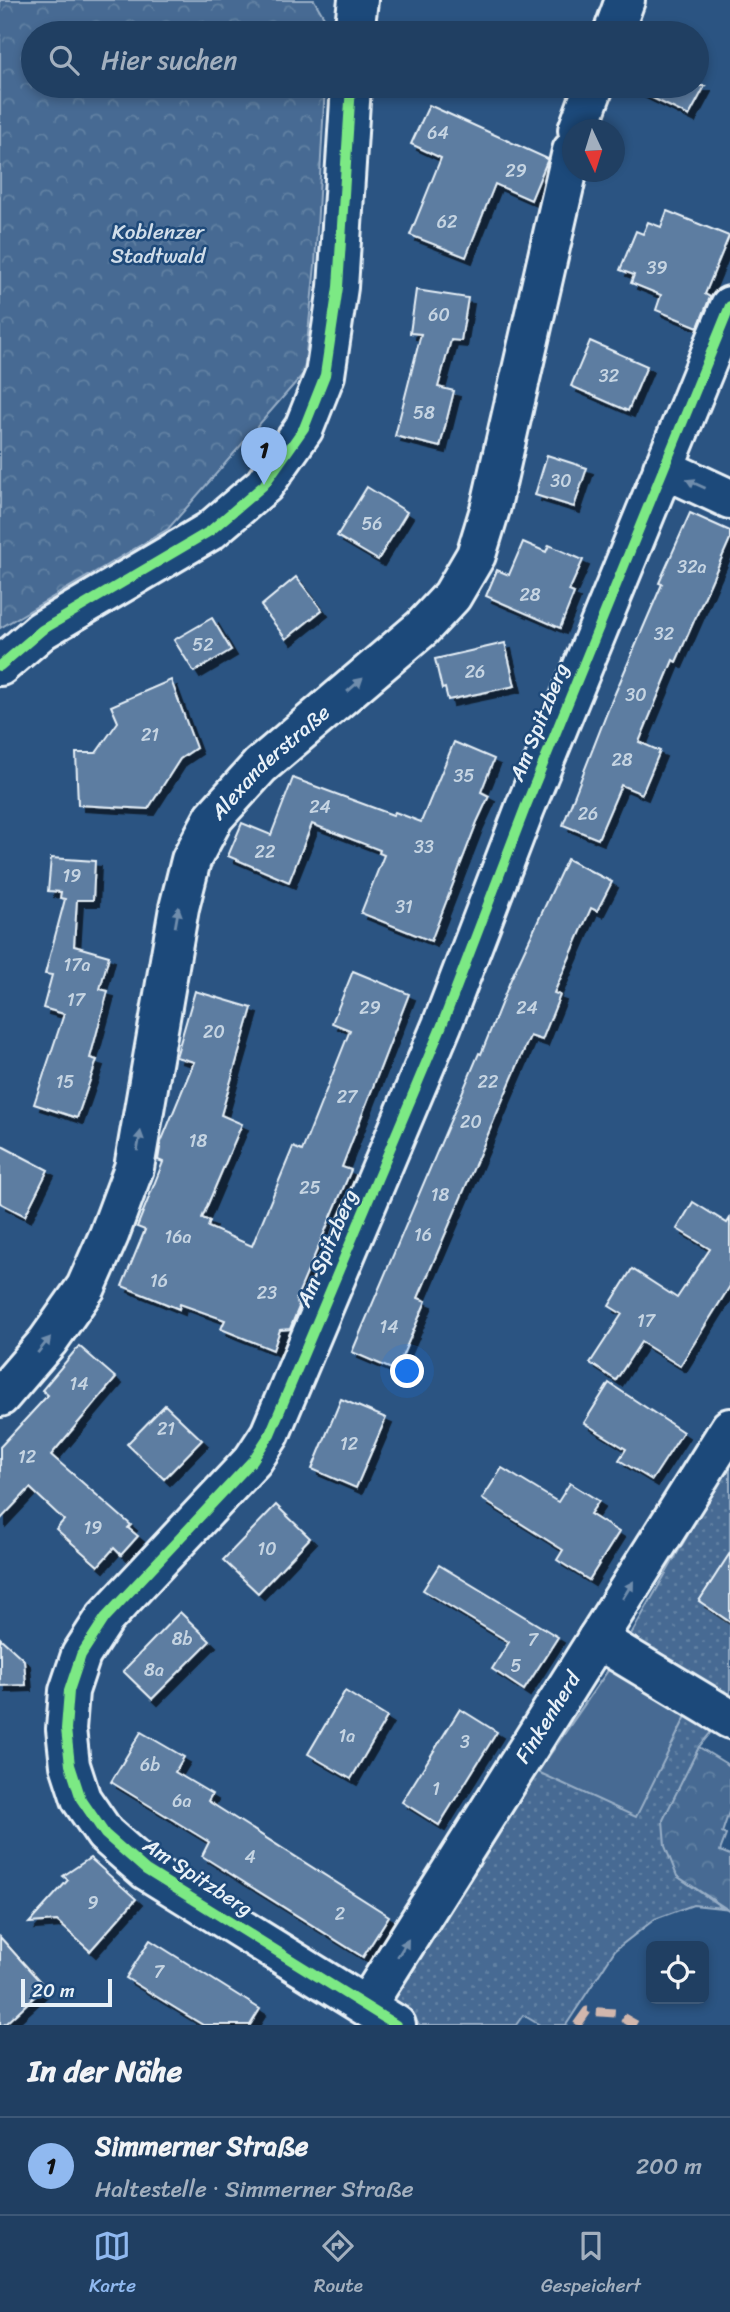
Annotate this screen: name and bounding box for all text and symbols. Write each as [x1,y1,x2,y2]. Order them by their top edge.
search box [21,21,709,98]
text: Hier suchen [101,37,237,83]
icon: search [45,41,83,79]
house number: 64 [427,117,449,149]
north arrow [562,119,625,182]
house number: 29 [505,155,527,187]
house number: 62 [437,206,457,238]
park label: Koblenzer Stadtwald [111,213,207,275]
house number: 39 [647,252,667,284]
house number: 60 [428,299,450,331]
house number: 32 [599,360,619,392]
house number: 58 [413,397,435,429]
pin: 1 [241,427,287,485]
house number: 30 [550,465,572,497]
one-way arrow [686,478,707,489]
house number: 56 [361,508,383,540]
house number: 32a [677,551,707,583]
house number: 28 [519,579,541,611]
house number: 32 [654,618,674,650]
house number: 52 [192,629,214,661]
house number: 26 [465,656,485,688]
street label: Am Spitzberg [498,657,580,788]
one-way arrow [346,677,364,693]
house number: 30 [625,679,647,711]
street label: Alexanderstraße [200,695,339,830]
house number: 21 [141,719,159,751]
house number: 28 [611,744,633,776]
house number: 35 [454,760,474,792]
house number: 24 [309,791,331,823]
house number: 26 [578,798,598,830]
house number: 33 [414,831,434,863]
house number: 22 [255,836,275,868]
house number: 19 [63,860,81,892]
house number: 31 [395,891,413,923]
one-way arrow [172,906,183,928]
house number: 17a [63,949,91,981]
house number: 17 [67,984,87,1016]
house number: 29 [359,992,381,1024]
house number: 24 [516,992,538,1024]
house number: 20 [203,1016,225,1048]
house number: 15 [56,1066,74,1098]
house number: 22 [478,1066,498,1098]
house number: 27 [337,1081,359,1113]
house number: 20 [460,1106,482,1138]
house number: 18 [189,1125,207,1157]
one-way arrow [134,1130,145,1152]
house number: 25 [299,1172,321,1204]
house number: 18 [431,1179,449,1211]
street label: Am Spitzberg [285,1183,369,1314]
house number: 16 [414,1219,432,1251]
house number: 16a [165,1221,191,1253]
house number: 16 [150,1265,168,1297]
house number: 23 [257,1277,277,1309]
house number: 17 [637,1305,657,1337]
house number: 14 [380,1311,398,1343]
one-way arrow [36,1337,51,1354]
your location [390,1354,424,1388]
house number: 14 [70,1368,88,1400]
house number: 21 [157,1413,175,1445]
house number: 12 [340,1428,358,1460]
house number: 12 [18,1441,36,1473]
house number: 19 [84,1512,102,1544]
house number: 10 [257,1533,277,1565]
one-way arrow [622,1580,635,1600]
house number: 8b [172,1623,192,1655]
house number: 7 [528,1624,540,1656]
house number: 5 [511,1650,522,1682]
house number: 8a [144,1654,164,1686]
street label: Finkenherd [504,1662,592,1771]
house number: 1a [339,1720,355,1752]
house number: 3 [460,1726,470,1758]
house number: 6b [140,1749,160,1781]
house number: 1 [432,1773,440,1805]
house number: 6a [172,1785,192,1817]
street label: Am Spitzberg [134,1826,261,1927]
house number: 4 [244,1841,256,1873]
house number: 9 [87,1887,99,1919]
house number: 2 [335,1898,345,1930]
one-way arrow [396,1939,409,1958]
map controls [646,1941,709,2004]
button: locate [646,1941,709,2004]
house number: 7 [154,1956,166,1988]
text: 20 m [32,1974,75,2007]
scale bar [21,1976,112,2008]
text: In der Nähe [28,2044,182,2098]
text: Simmerner Straße [95,2123,308,2169]
text: 1 [46,2146,56,2187]
text: 200 m [636,2146,702,2187]
text: Haltestelle · Simmerner Straße [95,2169,414,2210]
tab: Karte [89,2227,136,2302]
tab: Route [314,2227,363,2302]
tab: Gespeichert [541,2227,641,2302]

